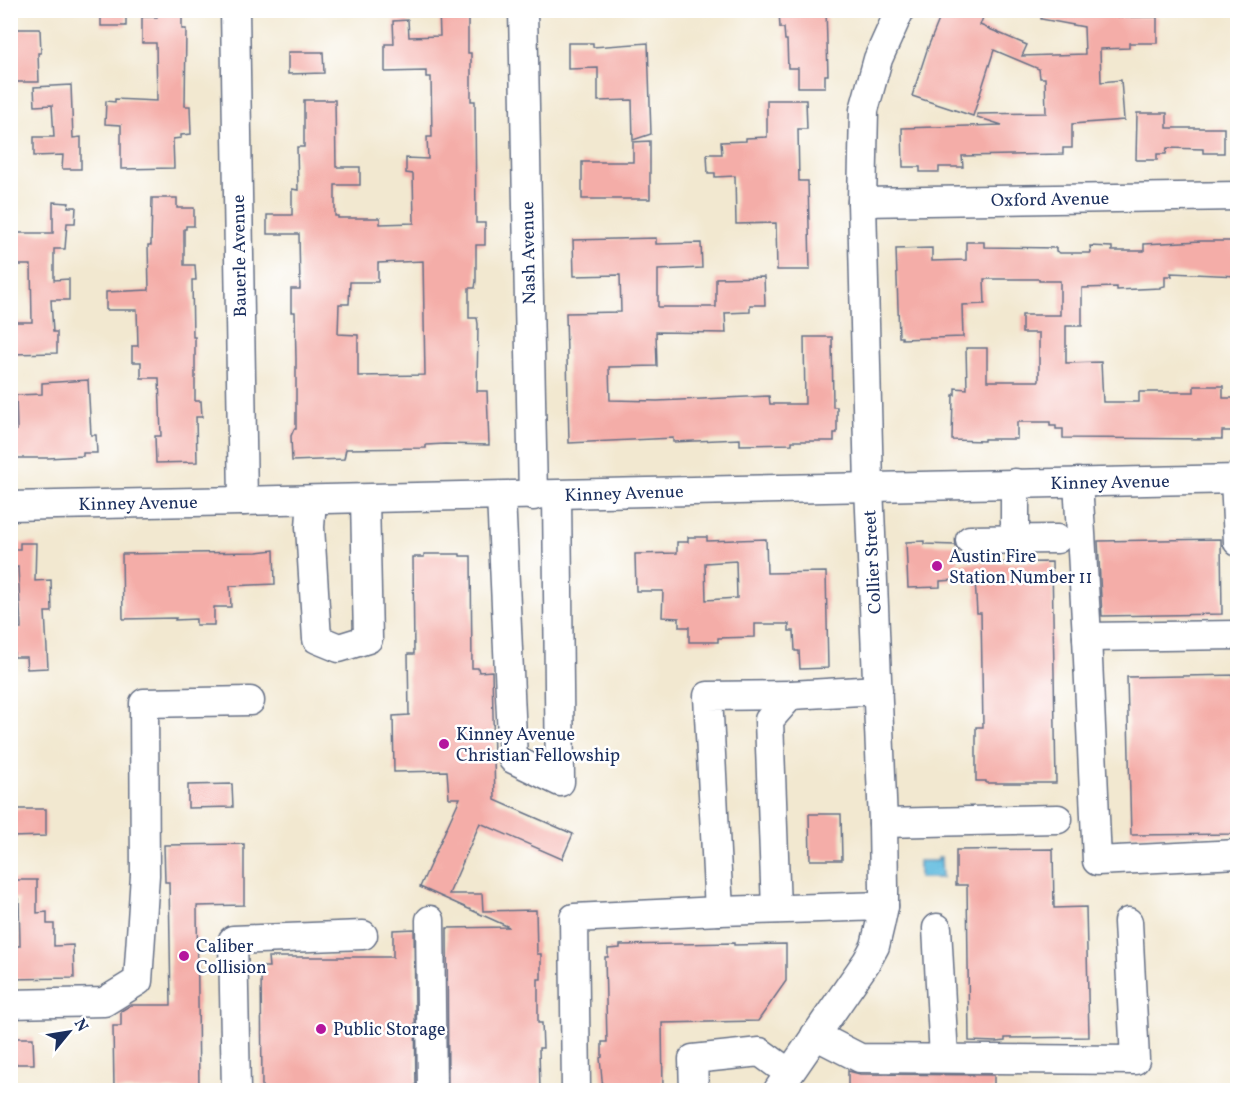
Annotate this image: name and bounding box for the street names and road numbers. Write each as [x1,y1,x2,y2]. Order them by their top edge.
street label: Oxford Avenue [991,187,1109,214]
street label: Bauerle Avenue [227,194,254,318]
street label: Nash Avenue [516,201,543,305]
street label: Kinney Avenue [1050,470,1170,497]
street label: Kinney Avenue [564,480,684,509]
street label: Kinney Avenue [78,491,198,518]
street label: Collier Street [858,509,889,615]

